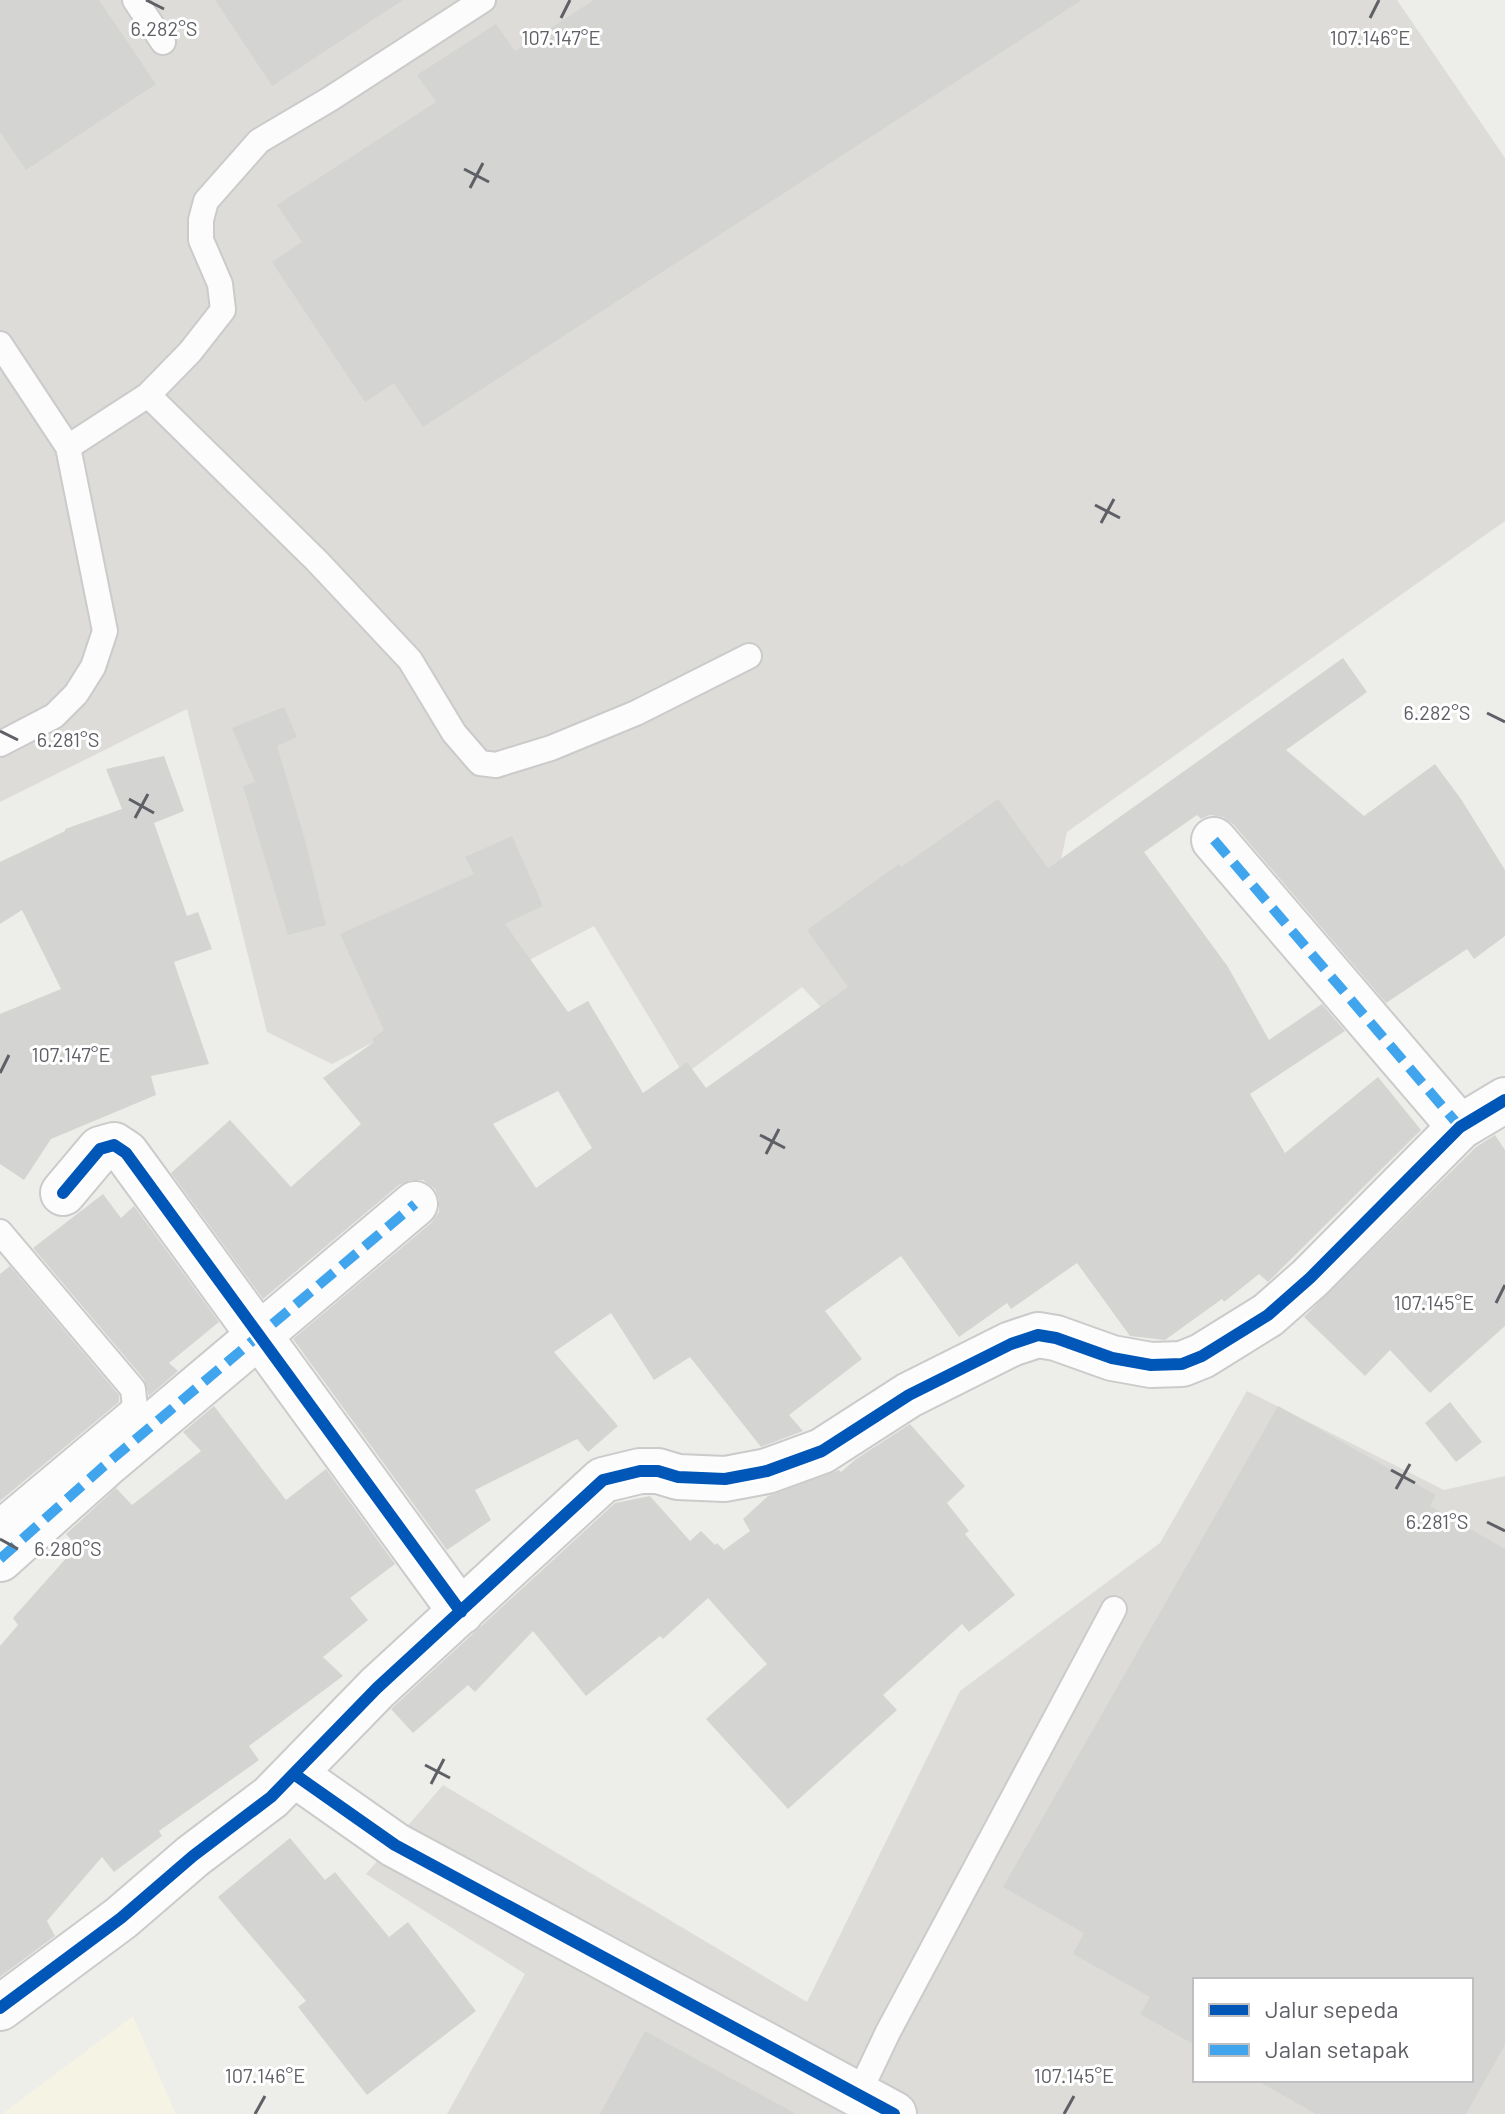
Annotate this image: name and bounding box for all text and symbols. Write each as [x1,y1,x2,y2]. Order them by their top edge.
text: 6.282°S [130,16,198,40]
text: 107.147°E [521,25,601,49]
text: 107.146°E [1330,25,1410,49]
text: 6.282°S [1403,700,1471,724]
text: 6.281°S [37,727,99,751]
text: 107.147°E [31,1042,111,1066]
text: 107.145°E [1394,1290,1474,1314]
text: 6.281°S [1406,1509,1468,1533]
text: 6.280°S [34,1536,102,1560]
legend [1193,1978,1473,2082]
text: Jalur sepeda [1265,1994,1399,2023]
text: Jalan setapak [1265,2034,1409,2063]
text: 107.146°E [225,2063,305,2087]
text: 107.145°E [1034,2063,1114,2087]

